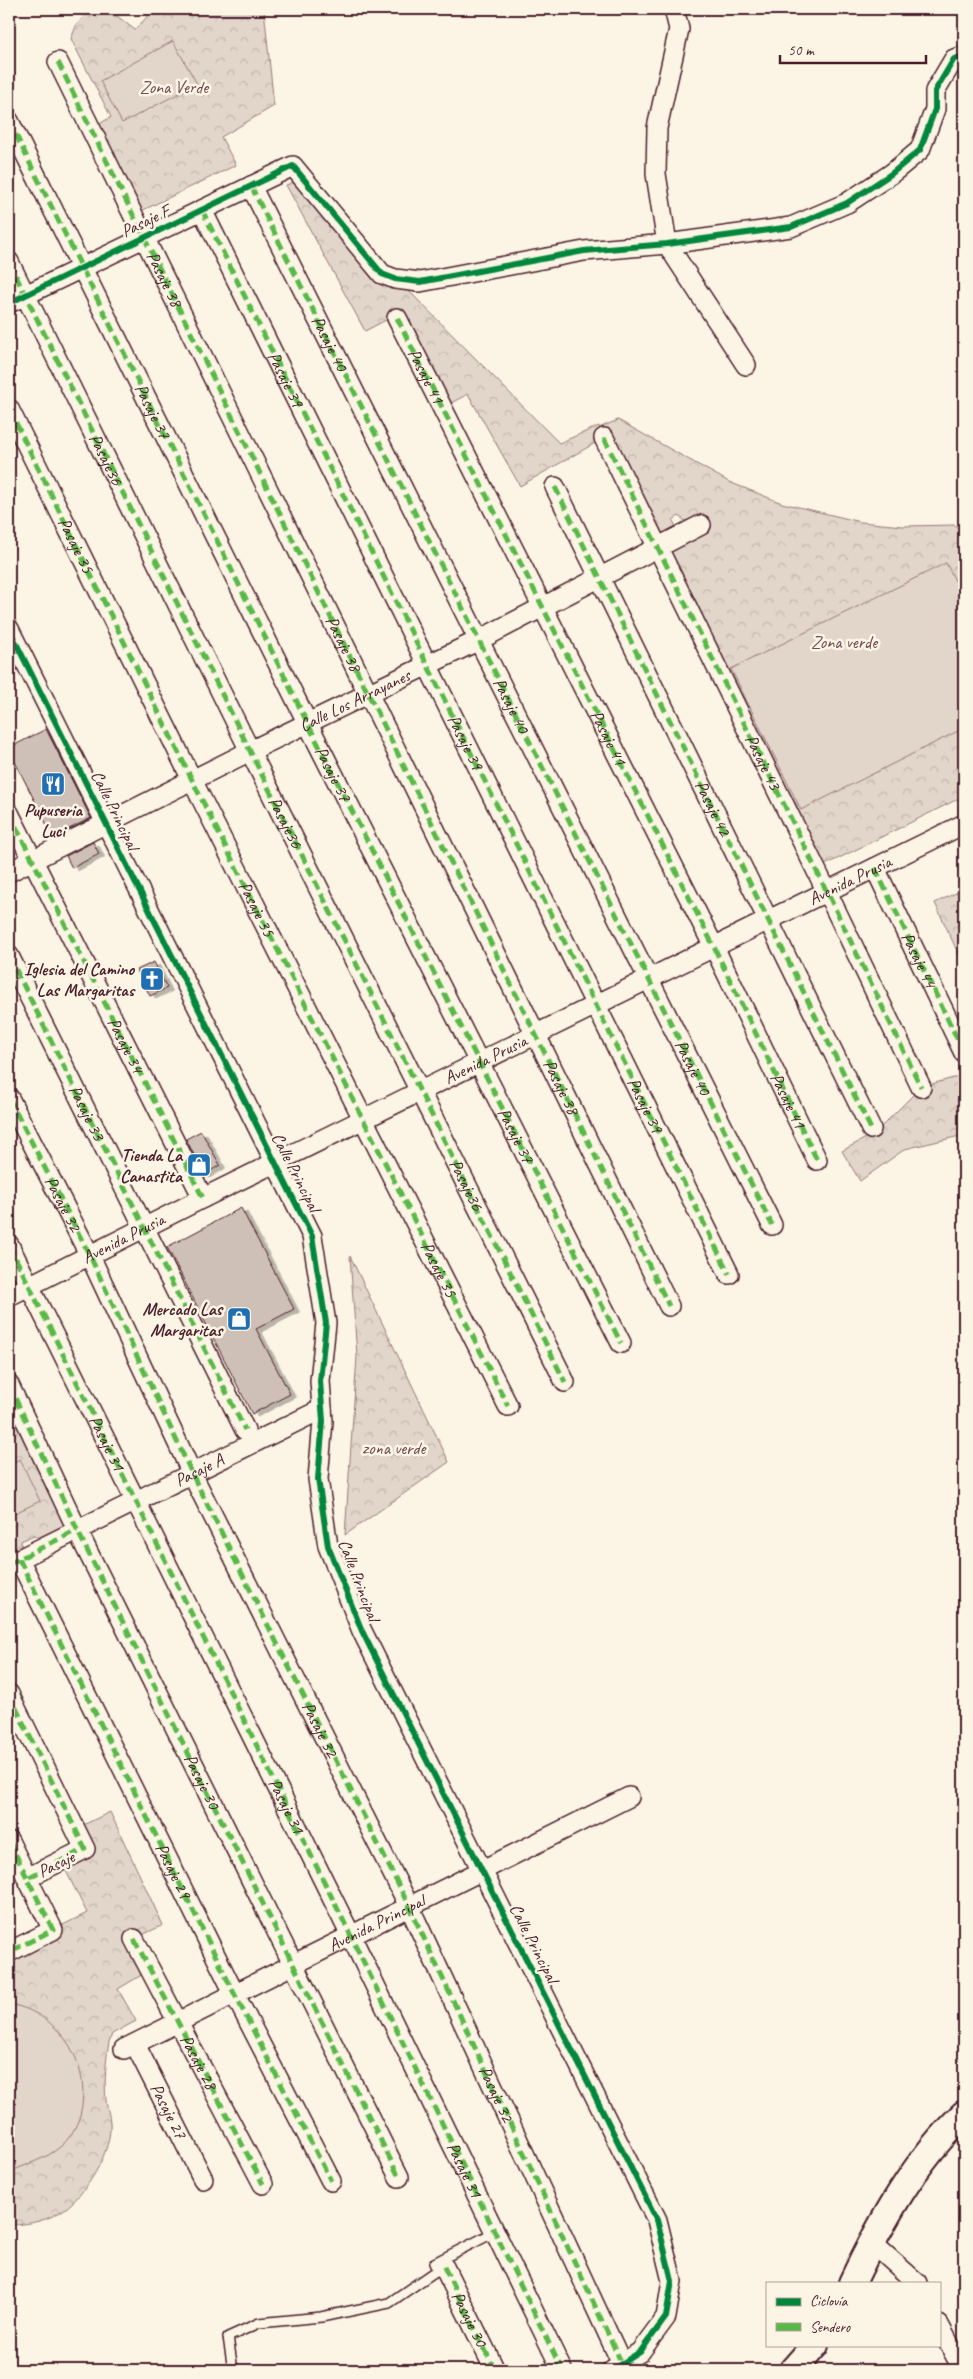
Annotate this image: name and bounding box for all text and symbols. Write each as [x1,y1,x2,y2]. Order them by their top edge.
scale bar [780,32,927,64]
text: 50 m [788,41,815,60]
park label: Zona Verde [140,76,209,98]
street label: Pasaje F [117,198,176,242]
street label: Pasaje 38 [142,248,188,312]
street label: Pasaje 40 [307,312,354,376]
street label: Pasaje 41 [403,345,450,408]
street label: Pasaje 39 [263,348,310,412]
street label: Pasaje 37 [130,380,176,443]
street label: Pasaje36 [84,430,129,490]
street label: Pasaje 35 [53,514,100,577]
street label: Pasaje 38 [321,612,367,677]
park label: Zona verde [811,631,878,653]
street label: Calle Los Arrayanes [296,663,415,736]
street label: Pasaje 40 [488,674,535,738]
street label: Pasaje 41 [585,706,632,770]
street label: Pasaje 39 [443,711,489,775]
street label: Pasaje 43 [740,731,787,795]
street label: Pasaje 37 [310,743,357,806]
street label: Calle Principal [86,767,145,856]
restaurant icon: Pupuseria Luci [40,771,66,797]
street label: Pasaje 42 [690,777,737,841]
street label: Pasaje36 [264,793,308,853]
place label: Pupuseria Luci [24,799,83,842]
street label: Avenida Prusia [805,850,896,910]
street label: Pasaje 35 [234,878,280,941]
street label: Pasaje 44 [897,929,943,993]
place label: Iglesia del Camino Las Margaritas [24,958,136,1001]
church icon: Iglesia del Camino Las Margaritas [139,966,165,992]
street label: Pasaje 34 [103,1014,150,1078]
street label: Avenida Prusia [440,1029,532,1089]
street label: Pasaje 40 [670,1036,717,1100]
street label: Pasaje 38 [539,1056,585,1120]
street label: Pasaje 41 [766,1069,811,1133]
street label: Pasaje 39 [622,1074,669,1138]
street label: Pasaje 33 [64,1081,111,1146]
street label: Pasaje 37 [493,1104,540,1167]
street label: Calle Principal [267,1129,327,1218]
place label: Tienda La Canastita [120,1144,184,1187]
shop icon: Tienda La Canastita [186,1152,212,1178]
street label: Pasaje36 [445,1155,489,1215]
street label: Pasaje 32 [40,1173,87,1237]
street label: Avenida Prusia [78,1208,170,1268]
street label: Pasaje 35 [416,1238,463,1302]
place label: Mercado Las Margaritas [142,1298,224,1341]
shop icon: Mercado Las Margaritas [226,1306,252,1332]
street label: Pasaje 31 [84,1412,130,1475]
park label: zona verde [363,1437,427,1459]
street label: Pasaje A [171,1448,228,1491]
street label: Calle Principal [333,1536,386,1627]
street label: Pasaje 32 [297,1698,344,1762]
street label: Pasaje 30 [179,1750,226,1814]
street label: Pasaje 31 [264,1775,310,1838]
street label: Pasaje 29 [151,1840,197,1904]
street label: Pasaje [34,1845,79,1882]
street label: Avenida Principal [325,1889,431,1956]
street label: Calle Principal [505,1900,565,1989]
street label: Pasaje 28 [175,2031,223,2095]
street label: Pasaje 32 [474,2063,520,2127]
street label: Pasaje 27 [146,2080,192,2143]
street label: Pasaje 31 [442,2138,488,2202]
legend [766,2282,940,2346]
street label: Pasaje 30 [447,2288,494,2352]
text: Ciclovía [810,2292,849,2311]
text: Sendero [810,2318,851,2337]

